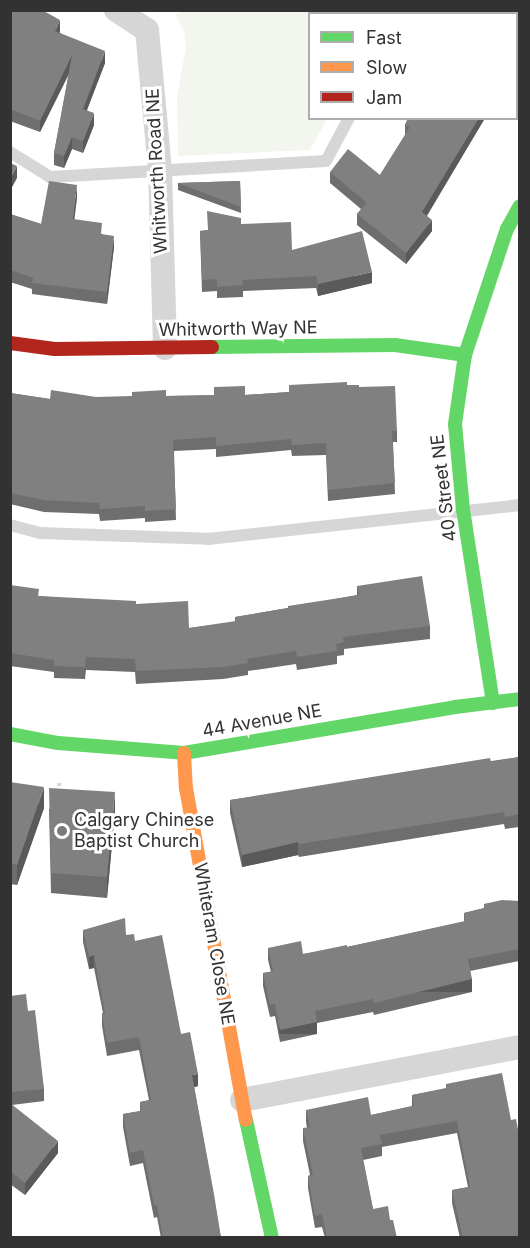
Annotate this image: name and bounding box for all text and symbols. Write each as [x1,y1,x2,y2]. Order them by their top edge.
legend [308,12,518,120]
text: Fast [366,27,402,48]
text: Slow [366,57,407,78]
text: Jam [366,87,402,108]
street label: Whitworth Road NE [142,88,172,254]
street label: Whitworth Way NE [158,317,318,341]
street label: 40 Street NE [427,433,461,543]
street label: 44 Avenue NE [201,700,323,742]
place label: Calgary Chinese Baptist Church [74,810,214,852]
marker: Calgary Chinese Baptist Church [55,824,69,838]
street label: Whiteram Close NE [189,861,239,1027]

